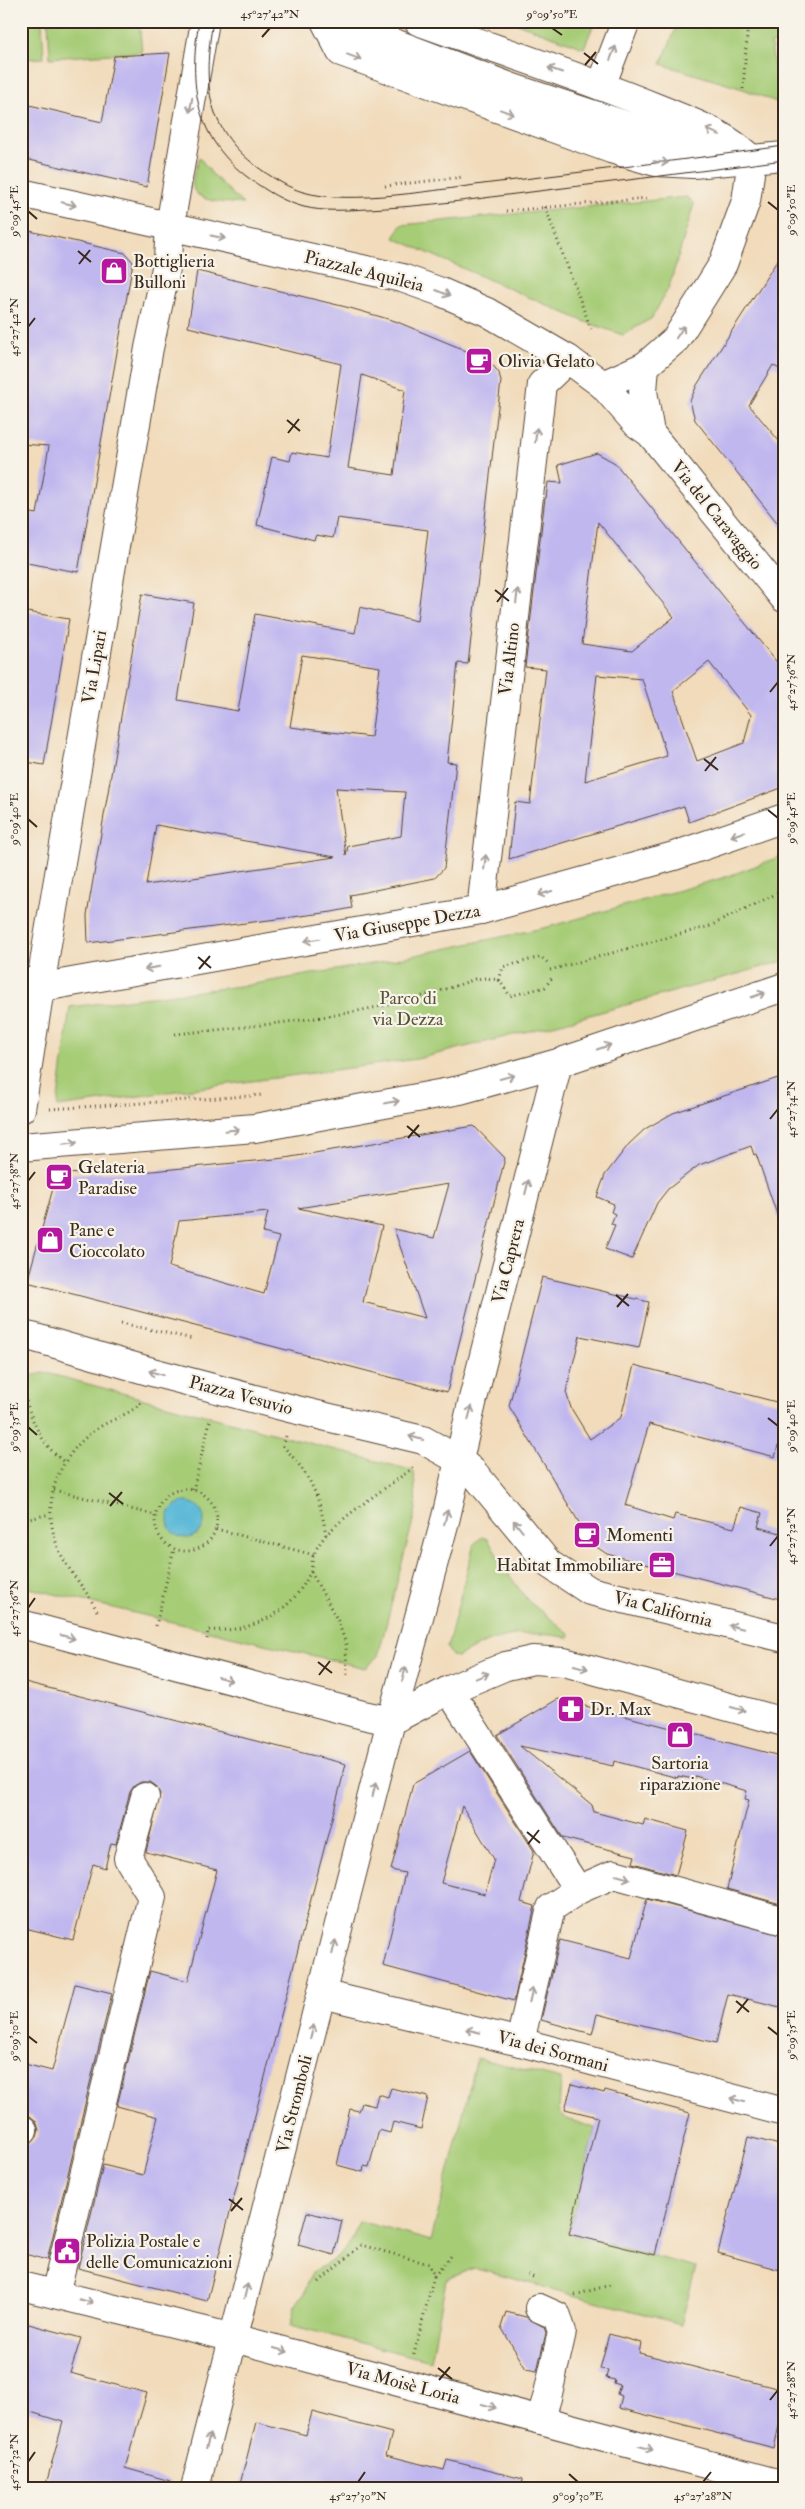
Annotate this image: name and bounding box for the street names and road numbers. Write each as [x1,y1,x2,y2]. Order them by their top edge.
street label: Piazzale Aquileia [302,246,427,298]
street label: Via del Caravaggio [666,456,768,575]
street label: Via Altino [494,621,525,697]
street label: Via Lipari [77,628,112,706]
street label: Via Giuseppe Dezza [332,899,483,948]
street label: Via Caprera [487,1216,530,1306]
street label: Piazza Vesuvio [186,1371,296,1420]
street label: Via California [611,1586,715,1633]
street label: Via dei Sormani [495,2026,611,2077]
street label: Via Stromboli [271,2052,318,2156]
street label: Via Moisè Loria [343,2357,463,2410]

